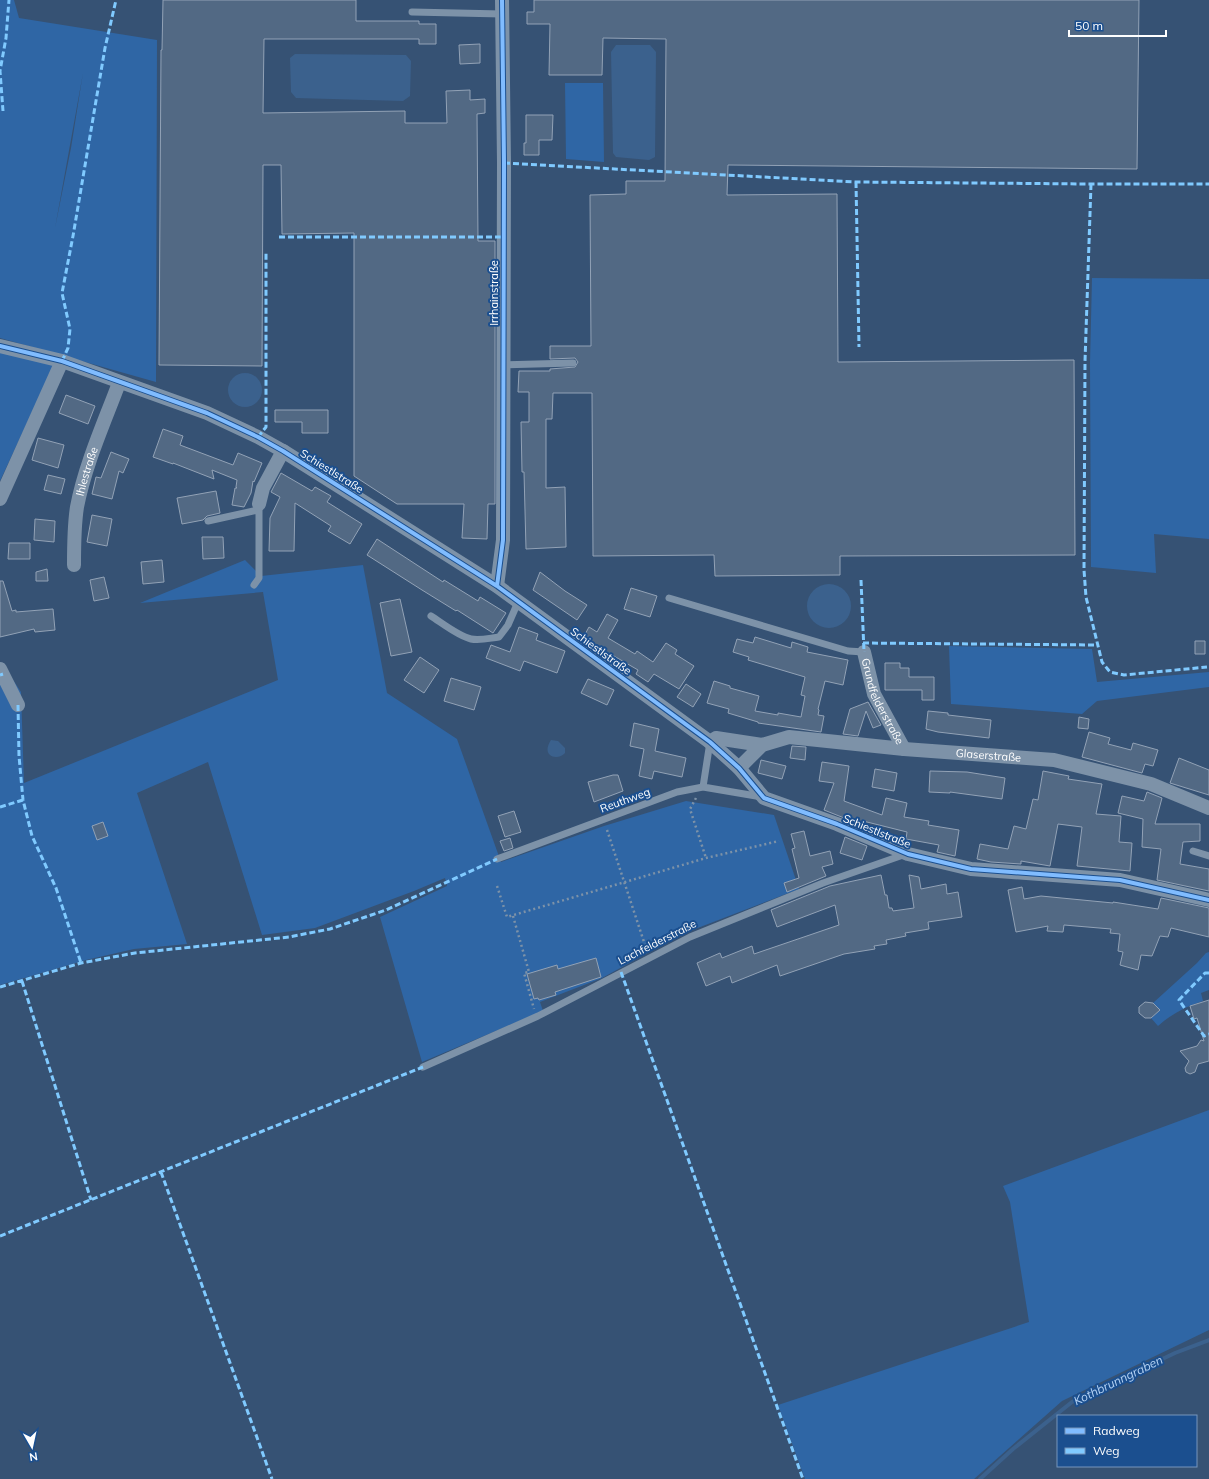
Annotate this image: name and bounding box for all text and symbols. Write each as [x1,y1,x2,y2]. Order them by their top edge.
scale bar [1069,12,1166,38]
text: 50 m [1075,18,1103,33]
street label: Irrhainstraße [487,260,501,326]
street label: Ihlestraße [73,445,101,497]
street label: Schiestlstraße [298,446,366,496]
street label: Schiestlstraße [568,624,634,678]
street label: Grundfelderstraße [859,657,907,747]
street label: Glaserstraße [955,746,1022,765]
street label: Reuthweg [598,785,652,815]
street label: Schiestlstraße [841,811,913,851]
street label: Lachfelderstraße [616,916,698,968]
water label: Kothbrunngraben [1071,1352,1165,1408]
legend [1057,1415,1197,1467]
text: Radweg [1093,1423,1140,1438]
north arrow [12,1427,52,1467]
text: Weg [1093,1443,1119,1458]
text: N [28,1449,39,1464]

